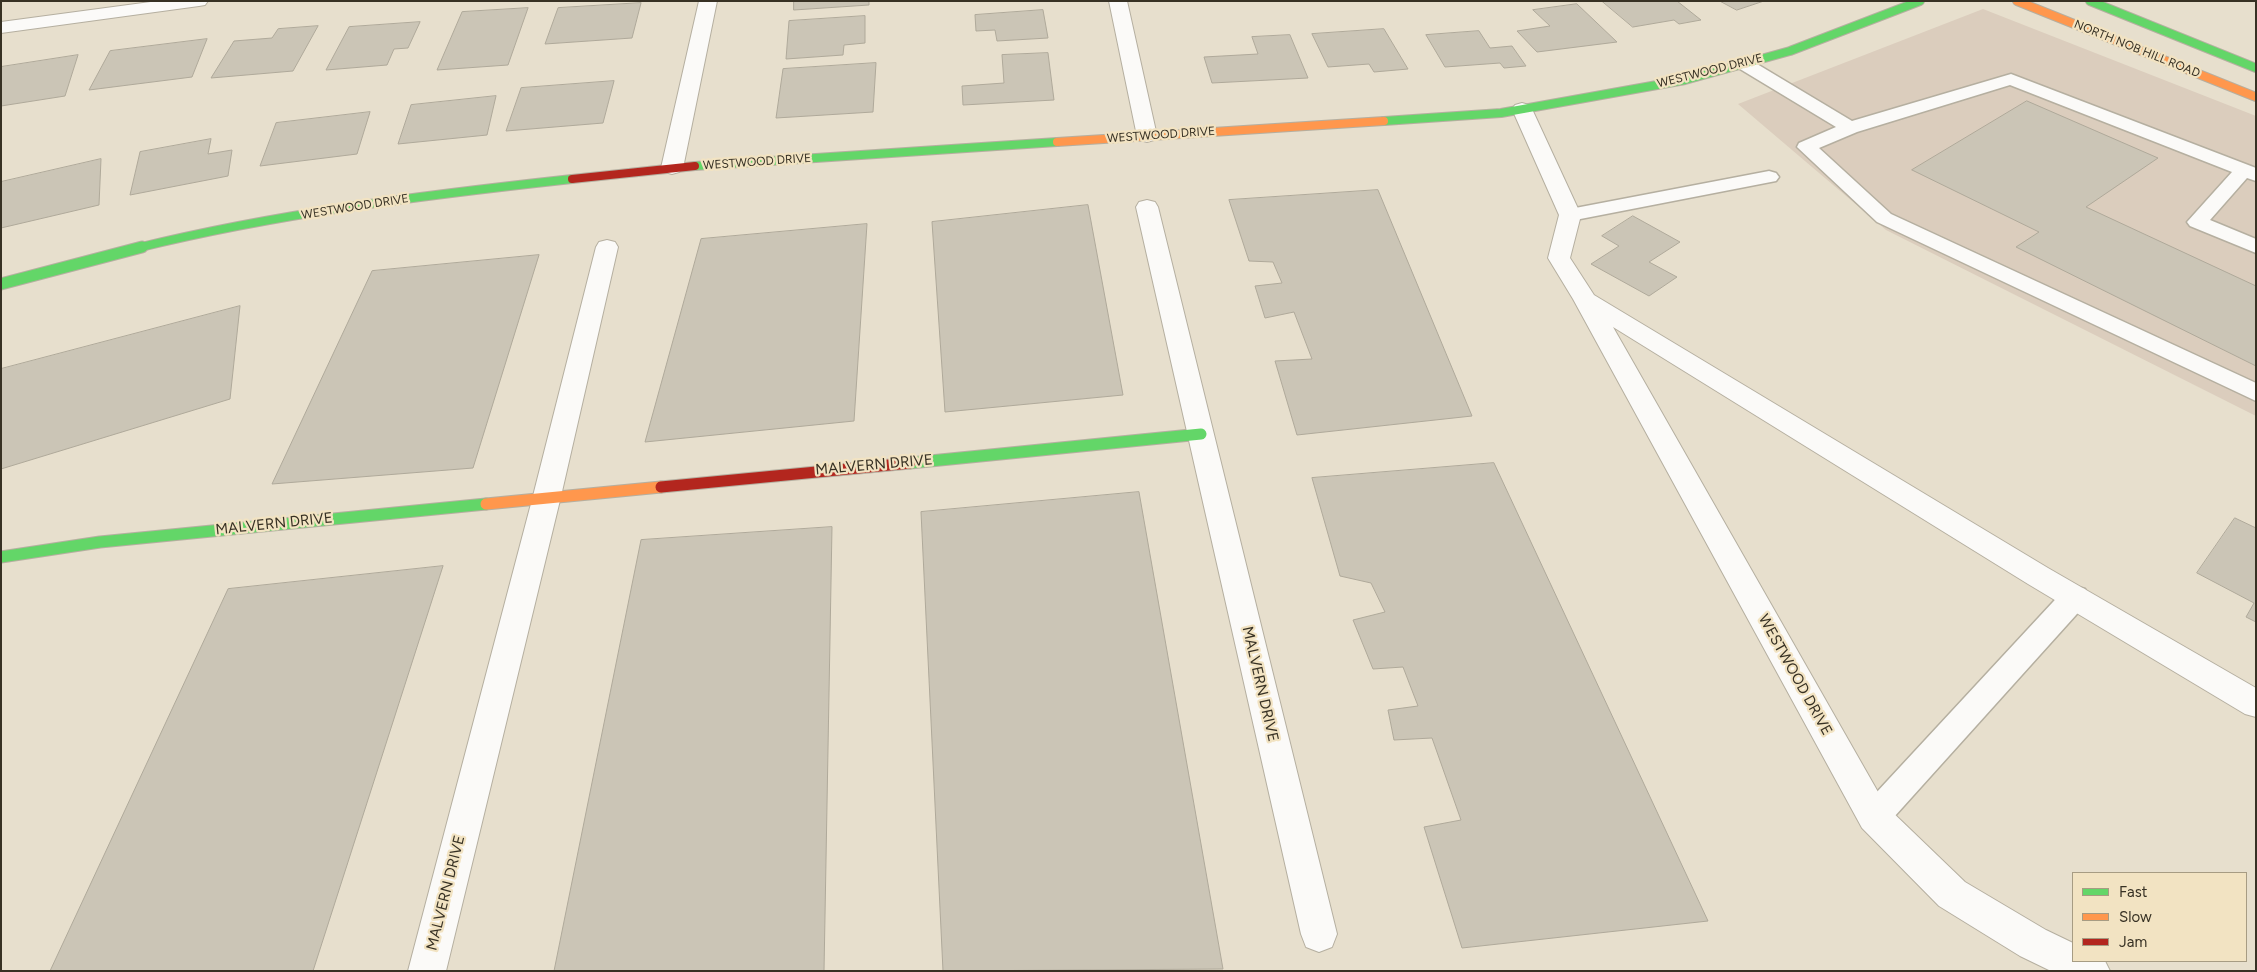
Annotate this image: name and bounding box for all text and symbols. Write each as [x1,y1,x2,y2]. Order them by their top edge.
street label: NORTH NOB HILL ROAD [2072,17,2202,81]
street label: WESTWOOD DRIVE [1656,51,1764,91]
street label: WESTWOOD DRIVE [1106,124,1216,146]
street label: WESTWOOD DRIVE [702,151,812,173]
street label: WESTWOOD DRIVE [300,191,410,223]
street label: MALVERN DRIVE [815,451,933,479]
street label: MALVERN DRIVE [215,509,333,539]
street label: WESTWOOD DRIVE [1754,611,1836,739]
street label: MALVERN DRIVE [1238,625,1282,743]
street label: MALVERN DRIVE [423,834,469,952]
legend [2072,872,2247,962]
text: Fast [2119,883,2147,901]
text: Slow [2119,908,2152,926]
text: Jam [2119,933,2147,951]

